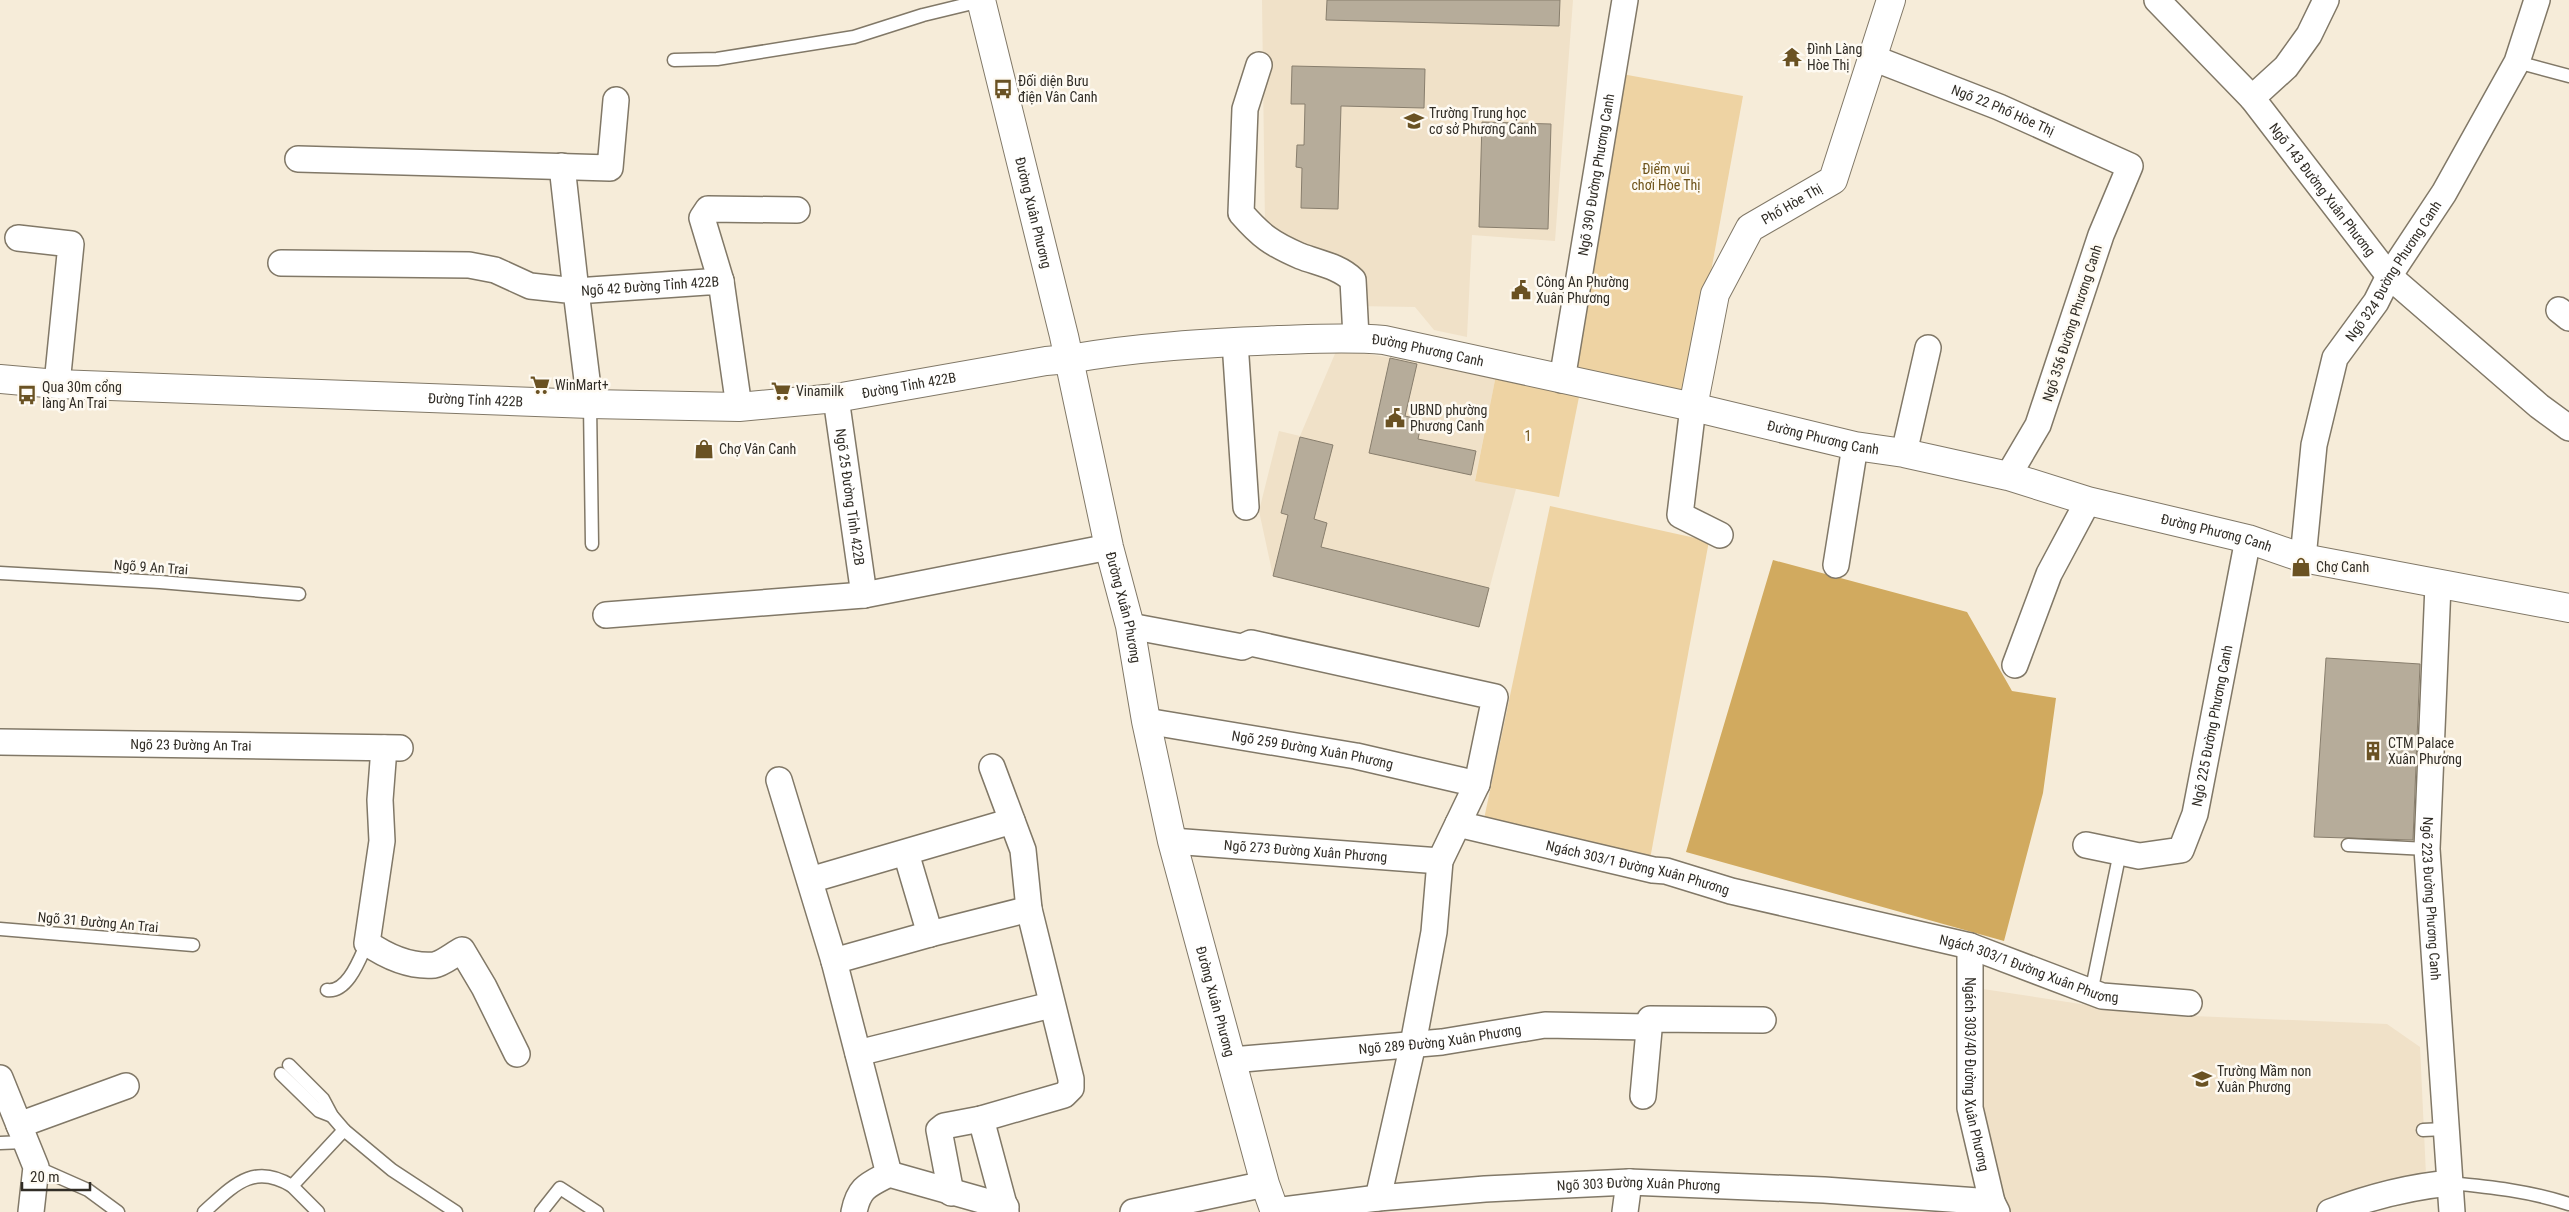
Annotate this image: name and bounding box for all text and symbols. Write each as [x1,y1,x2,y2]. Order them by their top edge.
place label: Đình Làng Hòe Thị [1807,41,1862,73]
temple icon: Đình Làng Hòe Thị [1781,46,1803,68]
place label: Đối diện Bưu điện Vân Canh [1018,73,1098,105]
bus stop icon: Đối diện Bưu điện Vân Canh [992,78,1014,100]
street label: Ngõ 22 Phố Hòe Thị [1949,81,2057,139]
street label: Ngõ 390 Đường Phương Canh [1575,93,1617,257]
place label: Trường Trung học cơ sở Phương Canh [1429,105,1537,137]
school or university icon: Trường Trung học cơ sở Phương Canh [1403,110,1425,132]
street label: Ngõ 143 Đường Xuân Phương [2266,120,2379,259]
street label: Đường Xuân Phương [1012,155,1055,270]
park label: Điểm vui chơi Hòe Thị [1631,161,1701,193]
street label: Phố Hòe Thị [1759,180,1825,228]
street label: Ngõ 324 Đường Phương Canh [2342,198,2445,344]
street label: Ngõ 356 Đường Phương Canh [2039,243,2105,403]
street label: Ngõ 42 Đường Tỉnh 422B [581,273,720,299]
place label: Công An Phường Xuân Phương [1536,274,1629,306]
public building icon: Công An Phường Xuân Phương [1510,279,1532,301]
street label: Đường Phương Canh [1371,331,1485,369]
street label: Đường Tỉnh 422B [860,369,957,401]
supermarket icon: WinMart+ [529,374,551,396]
place label: WinMart+ [555,377,609,393]
place label: Qua 30m cổng làng An Trai [42,379,122,411]
supermarket icon: Vinamilk [770,380,792,402]
place label: Vinamilk [796,383,845,399]
bus stop icon: Qua 30m cổng làng An Trai [16,384,38,406]
street label: Đường Tỉnh 422B [428,390,523,409]
place label: UBND phường Phương Canh [1410,402,1487,434]
public building icon: UBND phường Phương Canh [1384,407,1406,429]
street label: Đường Phương Canh [1766,417,1880,457]
street label: Ngõ 25 Đường Tỉnh 422B [832,427,868,567]
park label: 1 [1525,428,1531,444]
shop icon: Chợ Vân Canh [693,438,715,460]
place label: Chợ Vân Canh [719,441,796,457]
street label: Đường Phương Canh [2159,511,2274,555]
street label: Đường Xuân Phương [1103,550,1144,664]
street label: Ngõ 9 An Trai [113,556,189,578]
shop icon: Chợ Canh [2290,556,2312,578]
place label: Chợ Canh [2316,559,2369,575]
street label: Ngõ 225 Đường Phương Canh [2189,644,2235,808]
street label: Ngõ 259 Đường Xuân Phương [1231,727,1395,772]
place label: CTM Palace Xuân Phương [2388,735,2462,767]
street label: Ngõ 23 Đường An Trai [130,736,252,754]
building icon: CTM Palace Xuân Phương [2362,740,2384,762]
street label: Ngõ 223 Đường Phương Canh [2419,816,2444,981]
street label: Ngõ 273 Đường Xuân Phương [1223,837,1388,865]
street label: Ngách 303/1 Đường Xuân Phương [1544,837,1731,898]
street label: Ngõ 31 Đường An Trai [37,909,159,935]
street label: Ngách 303/1 Đường Xuân Phương [1938,931,2119,1005]
street label: Đường Xuân Phương [1193,944,1238,1059]
street label: Ngách 303/40 Đường Xuân Phương [1962,977,1993,1173]
street label: Ngõ 289 Đường Xuân Phương [1358,1021,1522,1057]
place label: Trường Mầm non Xuân Phương [2217,1063,2311,1095]
school or university icon: Trường Mầm non Xuân Phương [2191,1068,2213,1090]
scale bar [22,1160,90,1192]
text: 20 m [30,1168,60,1186]
street label: Ngõ 303 Đường Xuân Phương [1556,1174,1721,1194]

